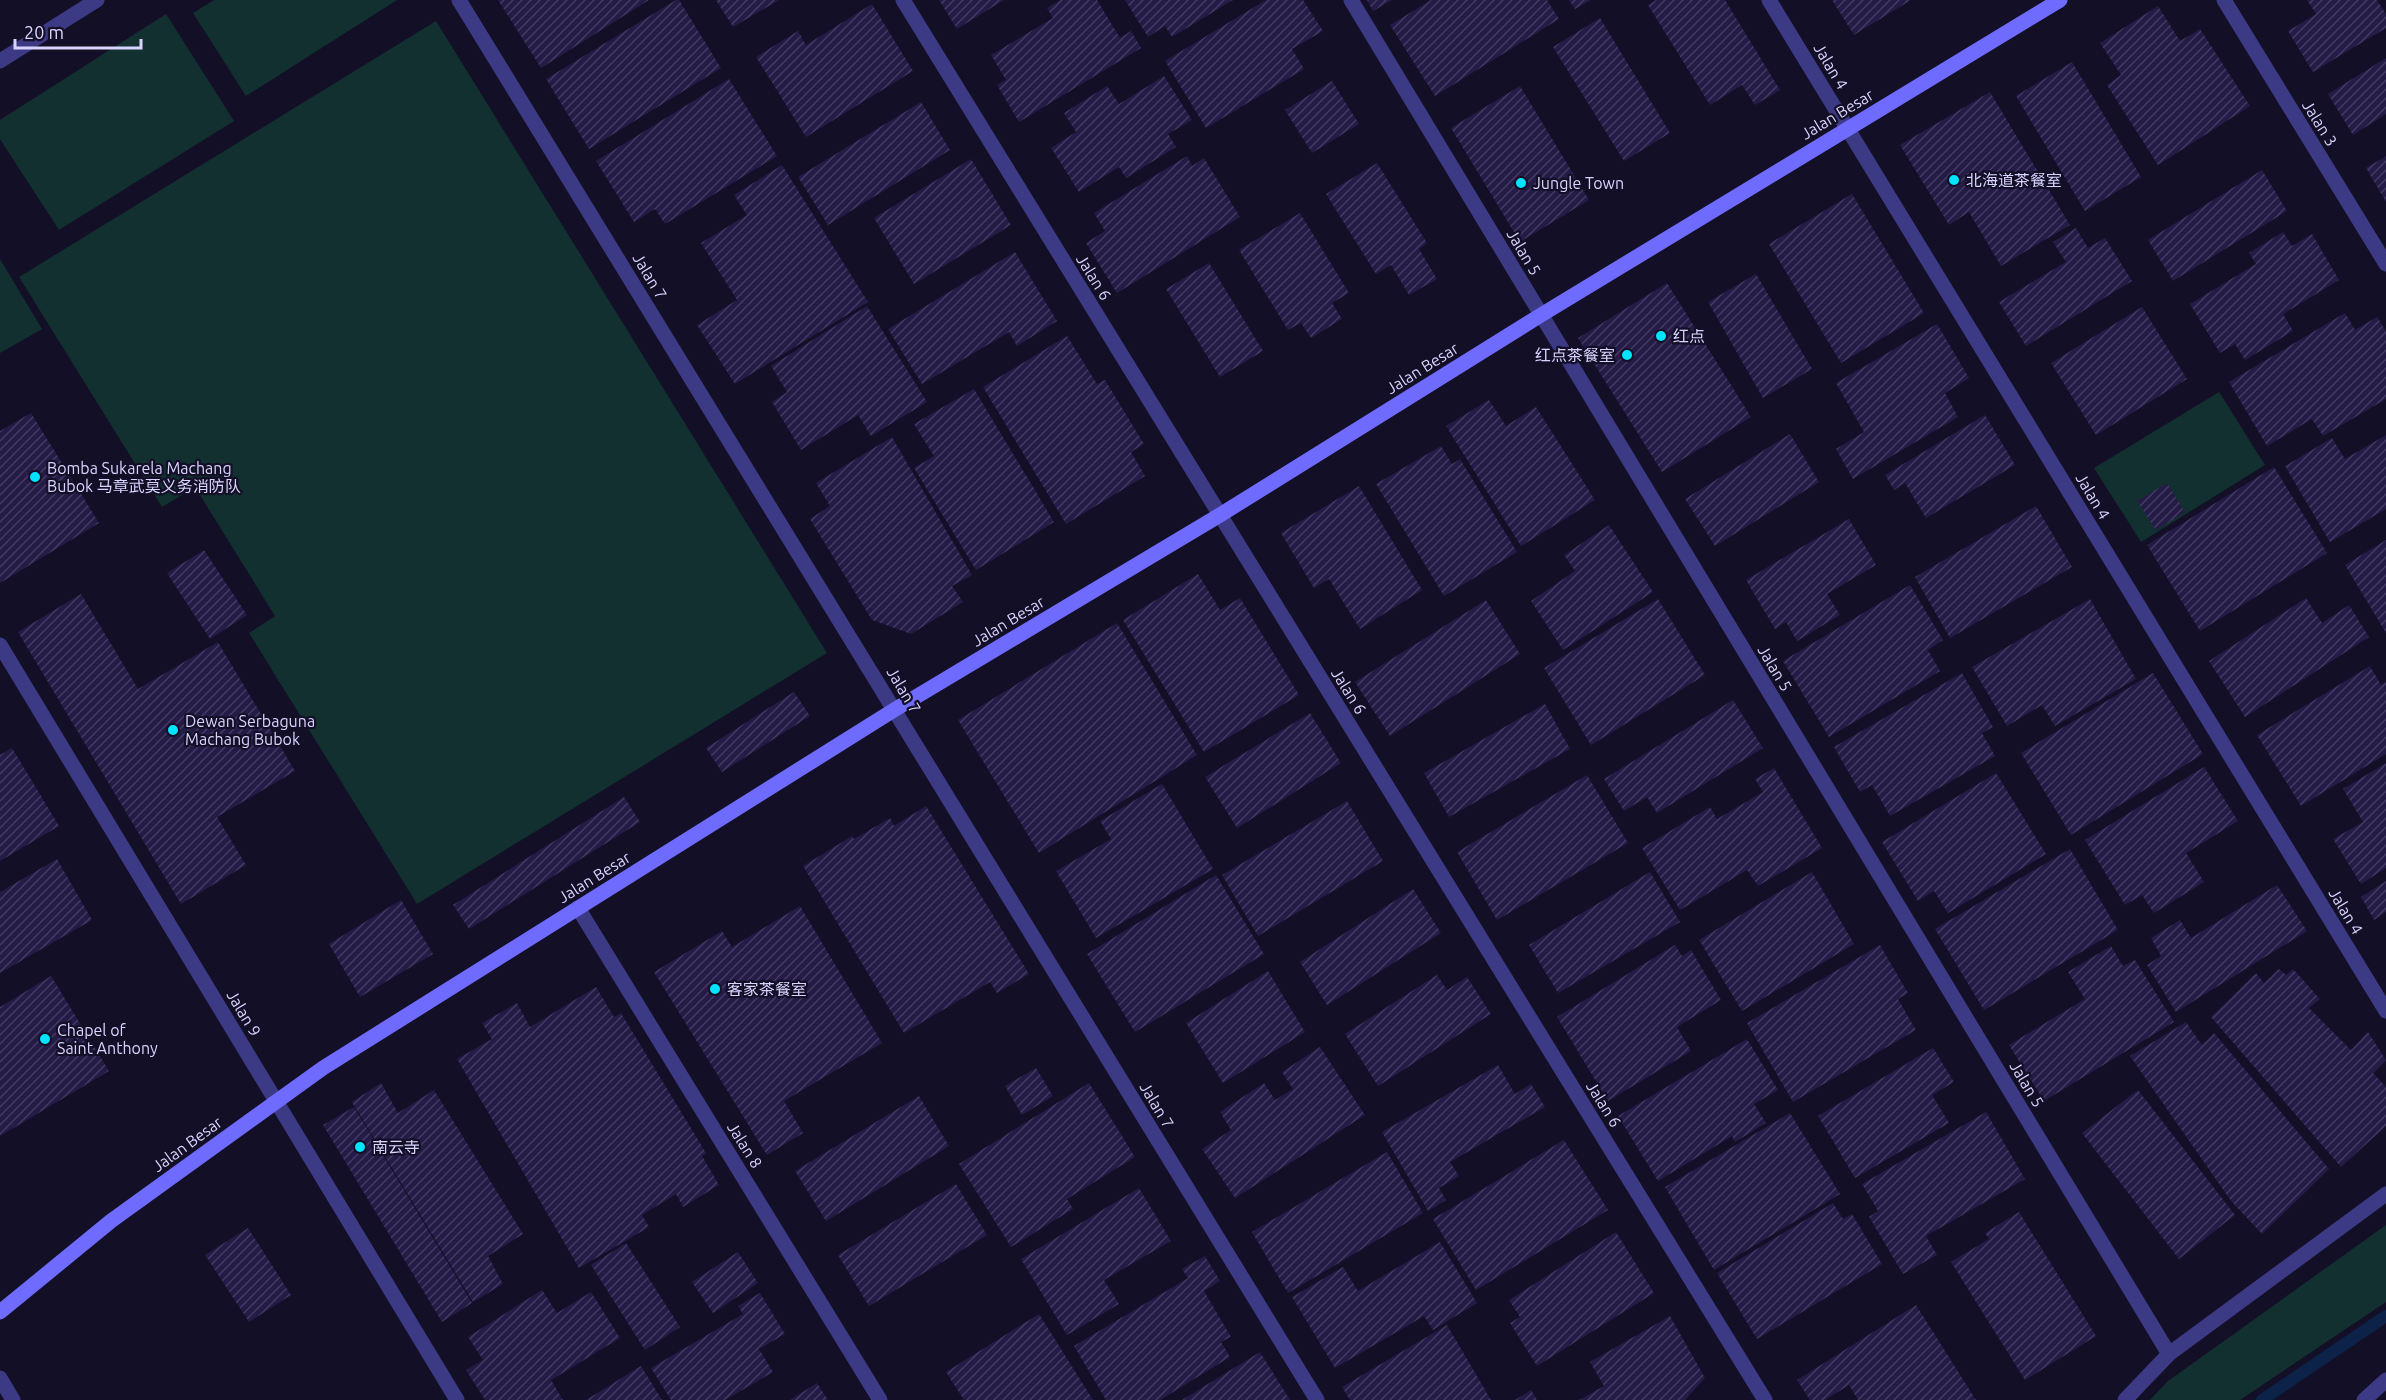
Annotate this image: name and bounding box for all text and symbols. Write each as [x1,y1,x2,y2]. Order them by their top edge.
scale bar [15,12,141,50]
text: 20 m [24,22,64,42]
street label: Jalan 4 [1810,40,1852,92]
street label: Jalan Besar [1797,85,1877,143]
street label: Jalan 3 [2299,97,2341,149]
place label: 北海道茶餐室 [1966,171,2062,189]
marker: 北海道茶餐室 [1947,173,1961,187]
place label: Jungle Town [1533,174,1624,192]
marker: Jungle Town [1514,176,1528,190]
street label: Jalan 5 [1503,226,1545,278]
street label: Jalan 7 [629,250,671,302]
street label: Jalan 6 [1073,251,1115,303]
place label: 红点 [1673,327,1705,345]
marker: 红点 [1654,329,1668,343]
street label: Jalan Besar [1383,339,1461,397]
place label: 红点茶餐室 [1535,346,1615,364]
marker: 红点茶餐室 [1620,348,1634,362]
place label: Bomba Sukarela Machang Bubok 马章武莫义务消防队 [47,459,241,495]
marker: Bomba Sukarela Machang Bubok 马章武莫义务消防队 [28,470,42,484]
street label: Jalan 4 [2072,470,2114,522]
street label: Jalan Besar [968,592,1048,650]
street label: Jalan 5 [1754,642,1796,694]
street label: Jalan 7 [883,664,925,716]
street label: Jalan 6 [1328,665,1370,717]
place label: Dewan Serbaguna Machang Bubok [185,712,315,748]
marker: Dewan Serbaguna Machang Bubok [166,723,180,737]
street label: Jalan Besar [555,848,633,906]
street label: Jalan 4 [2325,885,2367,937]
place label: 客家茶餐室 [727,980,807,998]
marker: 客家茶餐室 [708,982,722,996]
street label: Jalan 9 [223,987,265,1039]
place label: Chapel of Saint Anthony [57,1021,158,1057]
marker: Chapel of Saint Anthony [38,1032,52,1046]
street label: Jalan 5 [2006,1058,2048,1110]
street label: Jalan 6 [1583,1078,1625,1130]
street label: Jalan 7 [1136,1079,1178,1131]
street label: Jalan Besar [149,1113,225,1175]
street label: Jalan 8 [724,1119,766,1171]
place label: 南云寺 [372,1138,420,1156]
marker: 南云寺 [353,1140,367,1154]

